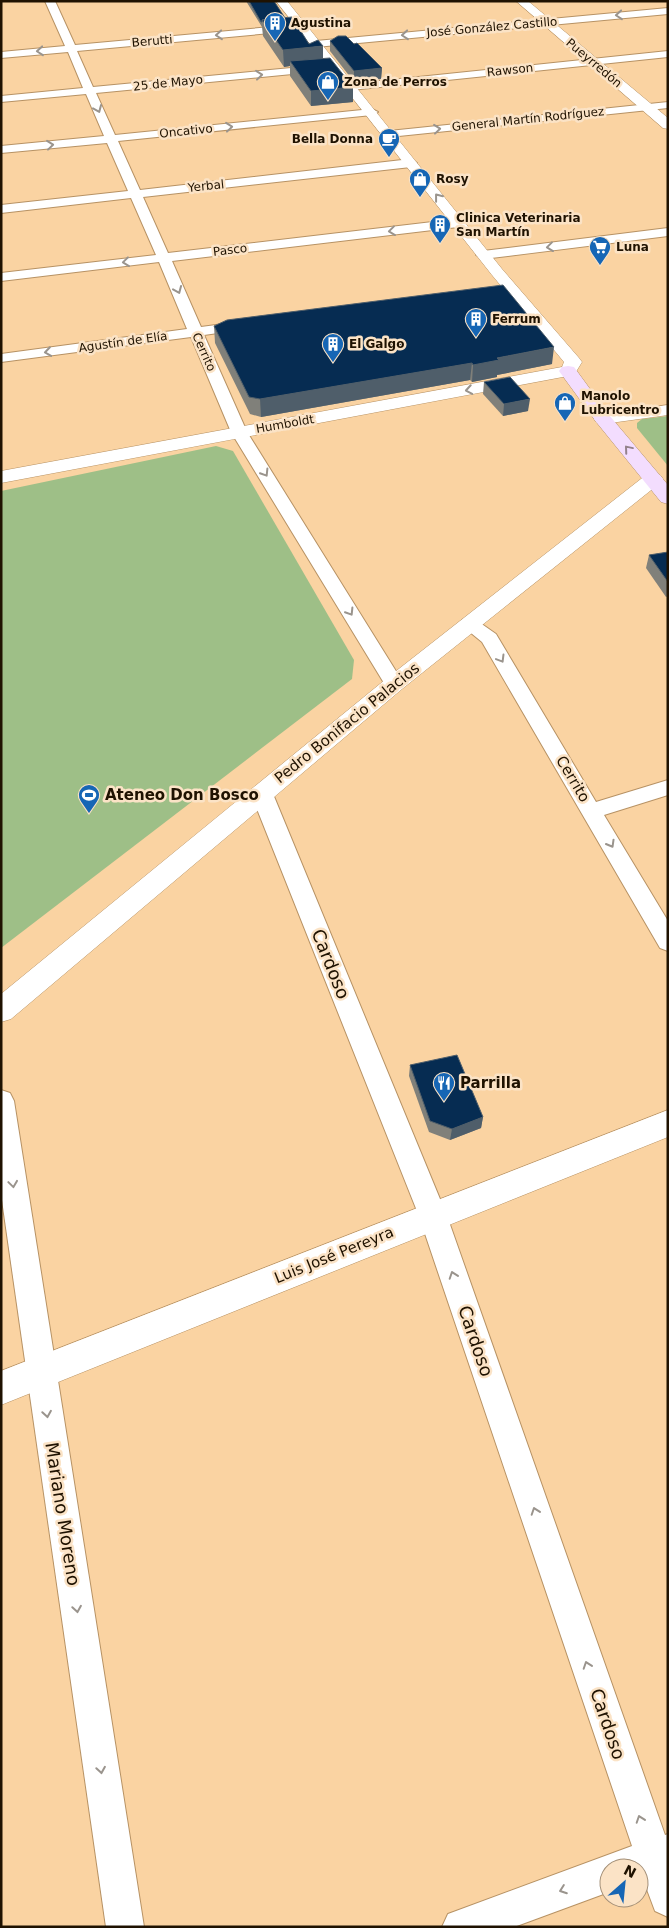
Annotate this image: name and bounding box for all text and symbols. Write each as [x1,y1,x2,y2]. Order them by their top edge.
one-way arrow [615,9,623,20]
building icon: Agustina [263,11,287,42]
street label: José González Castillo [425,14,558,40]
place label: Agustina [291,16,351,30]
one-way arrow [215,29,223,40]
one-way arrow [401,29,409,40]
street label: Berutti [131,32,173,50]
street label: Pueyrredón [563,36,625,90]
one-way arrow [36,45,44,56]
street label: Rawson [486,61,534,79]
one-way arrow [255,69,263,80]
shop icon: Zona de Perros [316,70,340,101]
street label: 25 de Mayo [132,72,204,94]
place label: Zona de Perros [344,75,447,89]
street label: General Martín Rodríguez [451,104,605,134]
one-way arrow [93,105,103,113]
street label: Oncativo [159,121,213,141]
one-way arrow [225,122,233,133]
one-way arrow [434,124,442,135]
cafe icon: Bella Donna [377,127,401,158]
place label: Bella Donna [292,132,373,146]
one-way arrow [46,140,54,151]
shop icon: Rosy [408,167,432,198]
place label: Rosy [436,172,469,186]
street label: Yerbal [186,177,225,195]
one-way arrow [435,194,443,203]
place label: Clinica Veterinaria San Martín [456,211,581,239]
building icon: Clinica Veterinaria San Martín [428,213,452,244]
one-way arrow [388,225,396,236]
supermarket icon: Luna [588,235,612,266]
place label: Luna [616,240,649,254]
street label: Pasco [212,241,248,259]
one-way arrow [546,241,554,252]
one-way arrow [122,256,130,267]
one-way arrow [171,285,182,294]
building icon: Ferrum [464,307,488,338]
place label: Ferrum [492,312,541,326]
street label: Agustín de Elía [78,329,168,355]
street label: Cerrito [189,331,219,373]
building icon: El Galgo [321,332,345,363]
place label: El Galgo [349,337,404,351]
one-way arrow [44,346,52,357]
one-way arrow [464,384,473,394]
place label: Manolo Lubricentro [581,389,660,417]
shop icon: Manolo Lubricentro [553,391,577,422]
street label: Humboldt [255,412,316,436]
one-way arrow [626,446,634,455]
one-way arrow [258,468,268,477]
one-way arrow [344,606,354,615]
one-way arrow [495,653,505,662]
street label: Pedro Bonifacio Palacios [271,659,423,787]
street label: Cerrito [552,753,594,805]
sports icon: Ateneo Don Bosco [77,783,101,814]
place label: Ateneo Don Bosco [105,786,259,804]
one-way arrow [605,838,615,847]
street label: Cardoso [307,926,355,1002]
restaurant icon: Parrilla [432,1071,456,1102]
place label: Parrilla [460,1074,521,1092]
one-way arrow [8,1179,18,1188]
street label: Luis José Pereyra [272,1223,396,1287]
one-way arrow [449,1271,459,1280]
street label: Cardoso [454,1303,498,1379]
one-way arrow [42,1409,52,1418]
street label: Mariano Moreno [41,1441,85,1587]
one-way arrow [530,1508,540,1516]
one-way arrow [71,1605,82,1613]
one-way arrow [583,1661,593,1670]
street label: Cardoso [586,1686,630,1762]
one-way arrow [96,1765,106,1774]
one-way arrow [636,1815,646,1823]
north arrow [599,1858,649,1908]
text: N [621,1862,639,1881]
one-way arrow [559,1884,568,1894]

